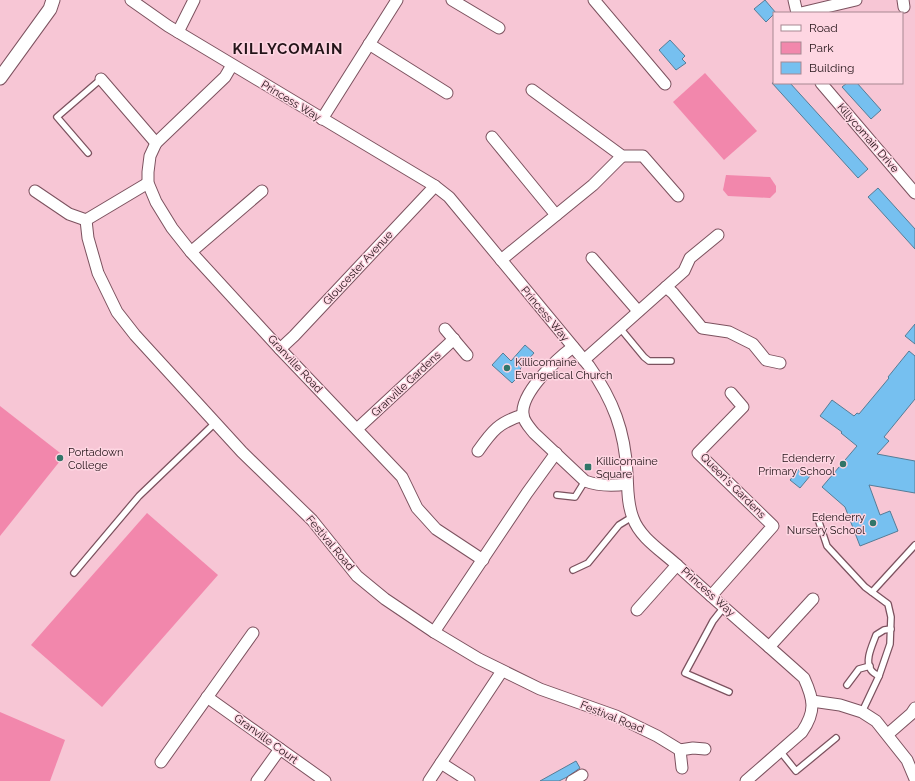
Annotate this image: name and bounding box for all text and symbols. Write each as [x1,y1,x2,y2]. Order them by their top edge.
legend [773,12,903,84]
text: Road [809,21,838,35]
district label: KILLYCOMAIN [233,40,343,58]
text: Park [809,41,834,55]
text: Building [809,61,855,75]
street label: Princess Way [259,78,323,124]
street label: Killycomain Drive [834,101,902,176]
street label: Gloucester Avenue [320,228,396,308]
street label: Princess Way [518,284,572,344]
street label: Granville Road [265,333,325,396]
street label: Granville Gardens [369,349,443,419]
place label: Killicomaine Evangelical Church [515,356,612,382]
marker: Killicomaine Evangelical Church [502,363,512,373]
place label: Portadown College [68,446,123,472]
street label: Queen's Gardens [698,451,768,521]
place label: Edenderry Primary School [758,452,835,478]
marker: Portadown College [55,453,65,463]
place label: Killicomaine Square [596,455,658,481]
marker: Edenderry Primary School [838,459,848,469]
marker: Killicomaine Square [583,462,593,472]
place label: Edenderry Nursery School [787,511,865,537]
street label: Festival Road [303,513,357,573]
marker: Edenderry Nursery School [868,518,878,528]
street label: Princess Way [678,565,738,620]
street label: Festival Road [578,698,646,736]
street label: Granville Court [232,711,301,767]

